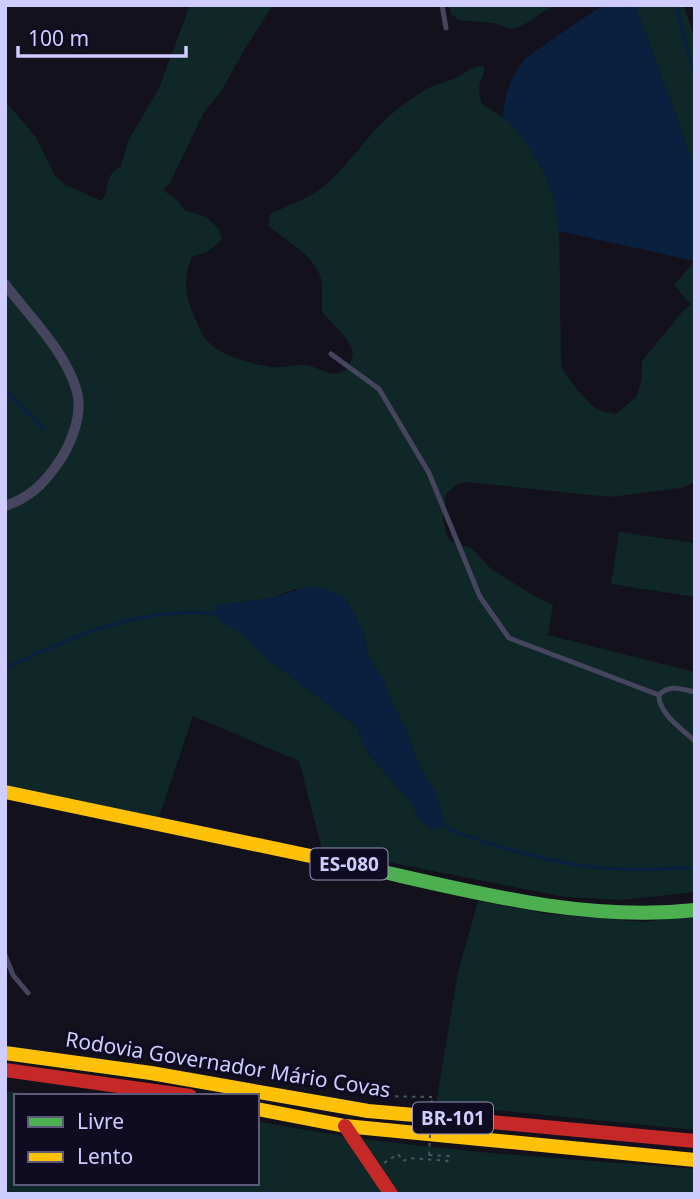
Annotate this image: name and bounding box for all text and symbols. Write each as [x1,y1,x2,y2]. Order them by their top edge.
scale bar [18,14,186,58]
text: 100 m [28,24,89,52]
road number: ES-080 [310,848,388,880]
street label: Rodovia Governador Mário Covas [64,1024,393,1104]
legend [14,1094,259,1185]
road number: BR-101 [413,1102,493,1134]
text: Livre [77,1107,124,1135]
text: Lento [77,1142,133,1170]

